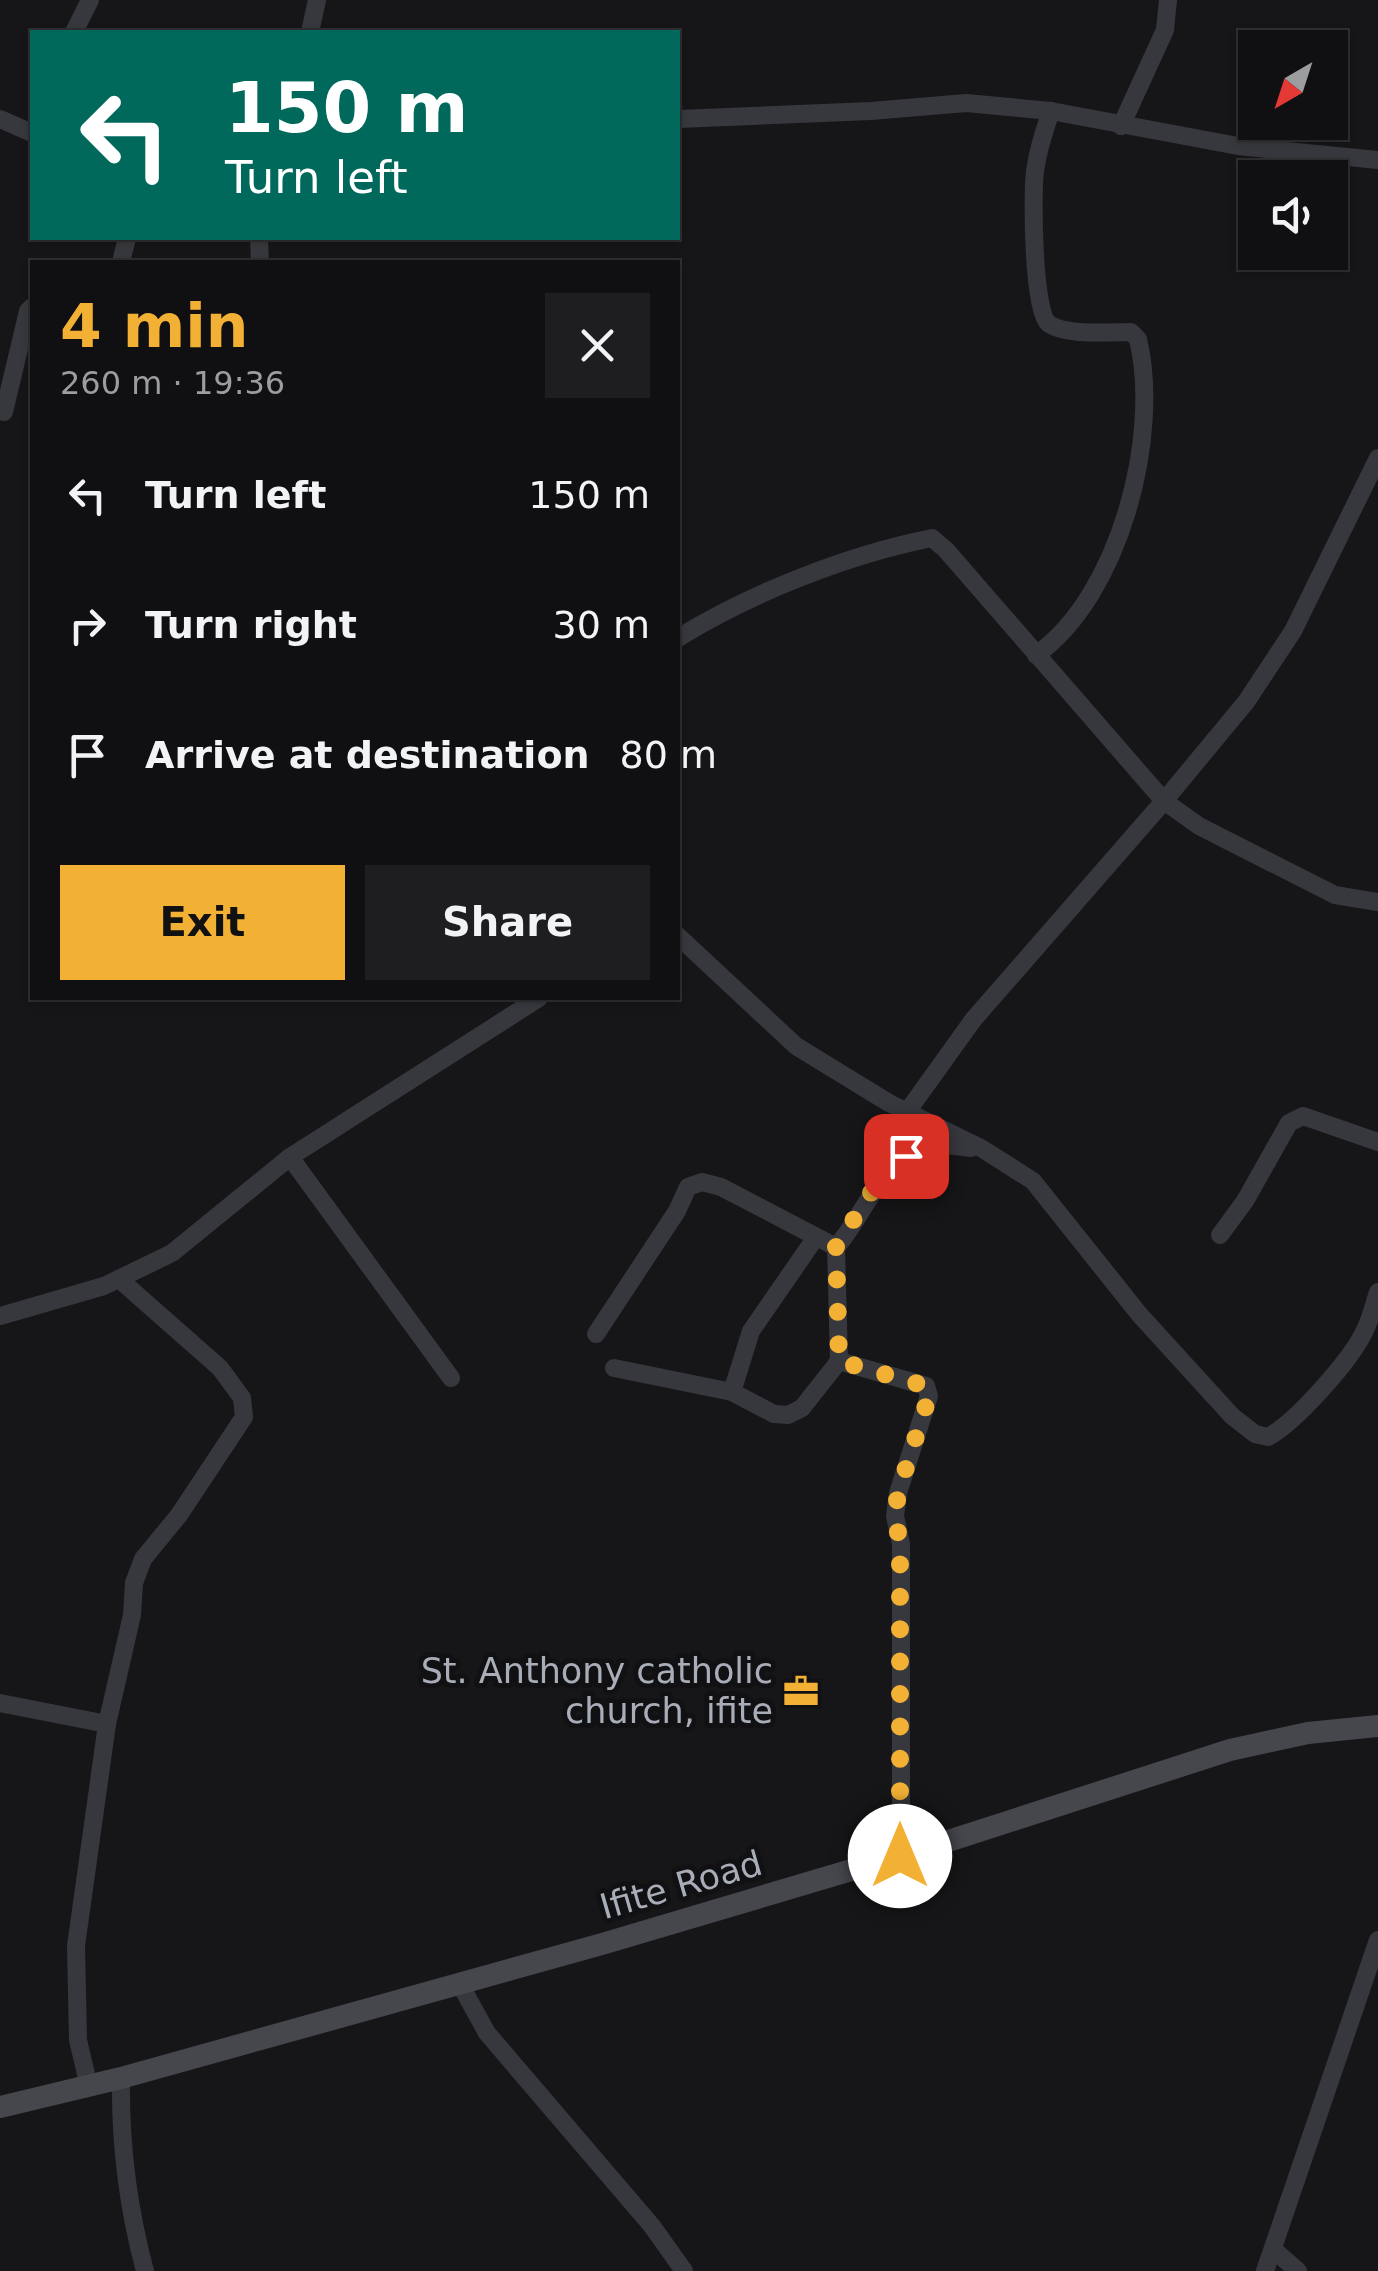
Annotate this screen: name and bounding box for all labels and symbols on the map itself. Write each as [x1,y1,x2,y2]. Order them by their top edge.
north arrow [1238,30,1348,140]
pin [864,1114,949,1199]
place label: St. Anthony catholic church, ifite [421,1651,773,1731]
office icon: St. Anthony catholic church, ifite [782,1672,820,1710]
position arrow [848,1804,952,1908]
street label: Ifite Road [595,1843,767,1927]

